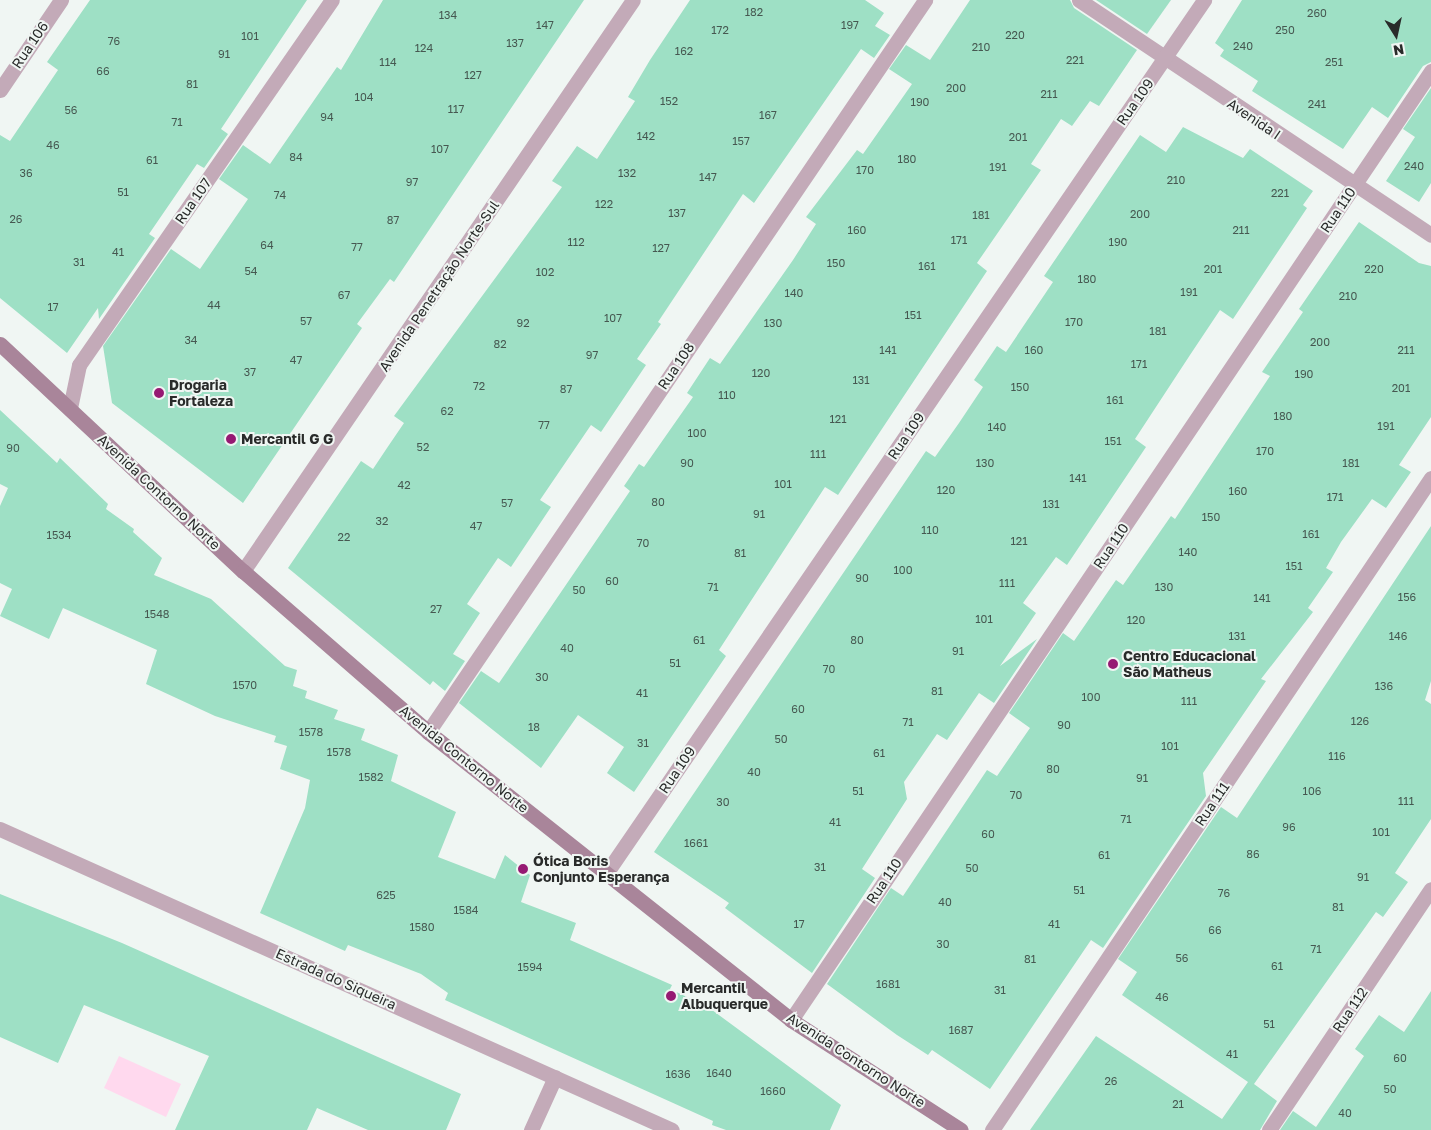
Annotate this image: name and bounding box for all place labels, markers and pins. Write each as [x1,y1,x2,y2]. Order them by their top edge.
place label: Drogaria Fortaleza [169,377,233,410]
marker: Drogaria Fortaleza [153,387,165,399]
place label: Mercantil G G [241,431,333,447]
marker: Mercantil G G [225,433,237,445]
place label: Centro Educacional São Matheus [1123,648,1256,680]
marker: Centro Educacional São Matheus [1107,658,1119,670]
place label: Ótica Boris Conjunto Esperança [533,853,669,886]
marker: Ótica Boris Conjunto Esperança [517,863,529,875]
place label: Mercantil Albuquerque [681,980,768,1012]
marker: Mercantil Albuquerque [665,990,677,1002]

